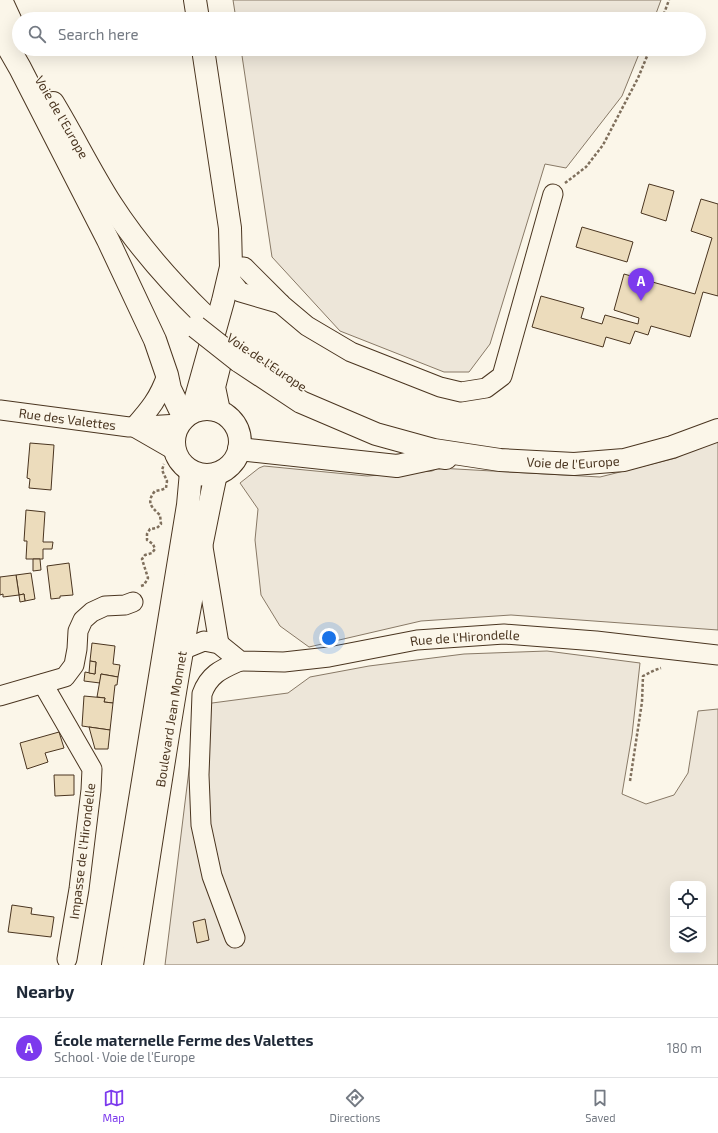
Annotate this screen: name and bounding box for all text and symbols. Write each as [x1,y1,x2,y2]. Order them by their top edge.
search box [12,12,706,56]
icon: search [26,23,48,45]
text: Search here [58,25,139,43]
street label: Voie de l'Europe [32,73,92,161]
pin: A [628,268,654,301]
street label: Voie de l'Europe [224,329,310,395]
street label: Rue des Valettes [18,405,117,433]
street label: Voie de l'Europe [526,452,620,472]
street label: Rue de l'Hirondelle [409,626,520,649]
your location [319,628,339,648]
street label: Boulevard Jean Monnet [152,650,190,788]
street label: Impasse de l'Hirondelle [66,782,98,920]
map controls [670,881,706,953]
button: locate [670,881,706,917]
button: layers [670,917,706,953]
text: Nearby [16,981,74,1001]
text: École maternelle Ferme des Valettes [54,1031,313,1049]
text: A [25,1040,33,1056]
text: 180 m [667,1040,702,1056]
text: School · Voie de l'Europe [54,1049,195,1065]
tab: Map [103,1087,125,1124]
tab: Directions [330,1087,380,1124]
tab: Saved [585,1087,616,1124]

